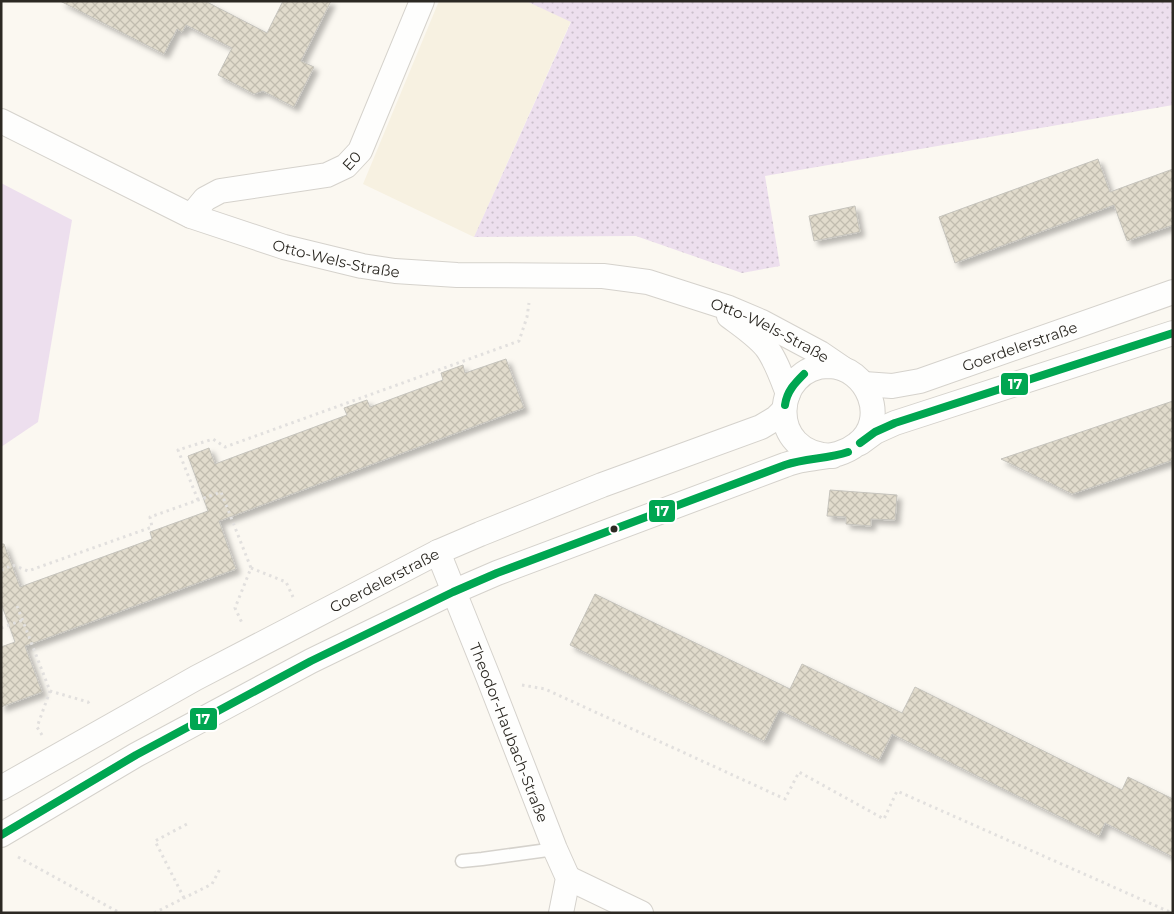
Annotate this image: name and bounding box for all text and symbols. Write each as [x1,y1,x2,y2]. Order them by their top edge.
street label: E0 [338,147,365,174]
street label: Otto-Wels-Straße [270,234,400,281]
street label: Otto-Wels-Straße [708,293,833,366]
street label: Goerdelerstraße [959,317,1080,375]
line badge: 17 [1000,372,1029,396]
text: 17 [1008,375,1022,393]
line badge: 17 [648,499,676,523]
text: 17 [655,502,669,520]
unlabelled marker [609,524,619,534]
street label: Goerdelerstraße [326,544,442,616]
street label: Theodor-Haubach-Straße [466,640,553,825]
line badge: 17 [189,707,218,731]
text: 17 [196,710,210,728]

